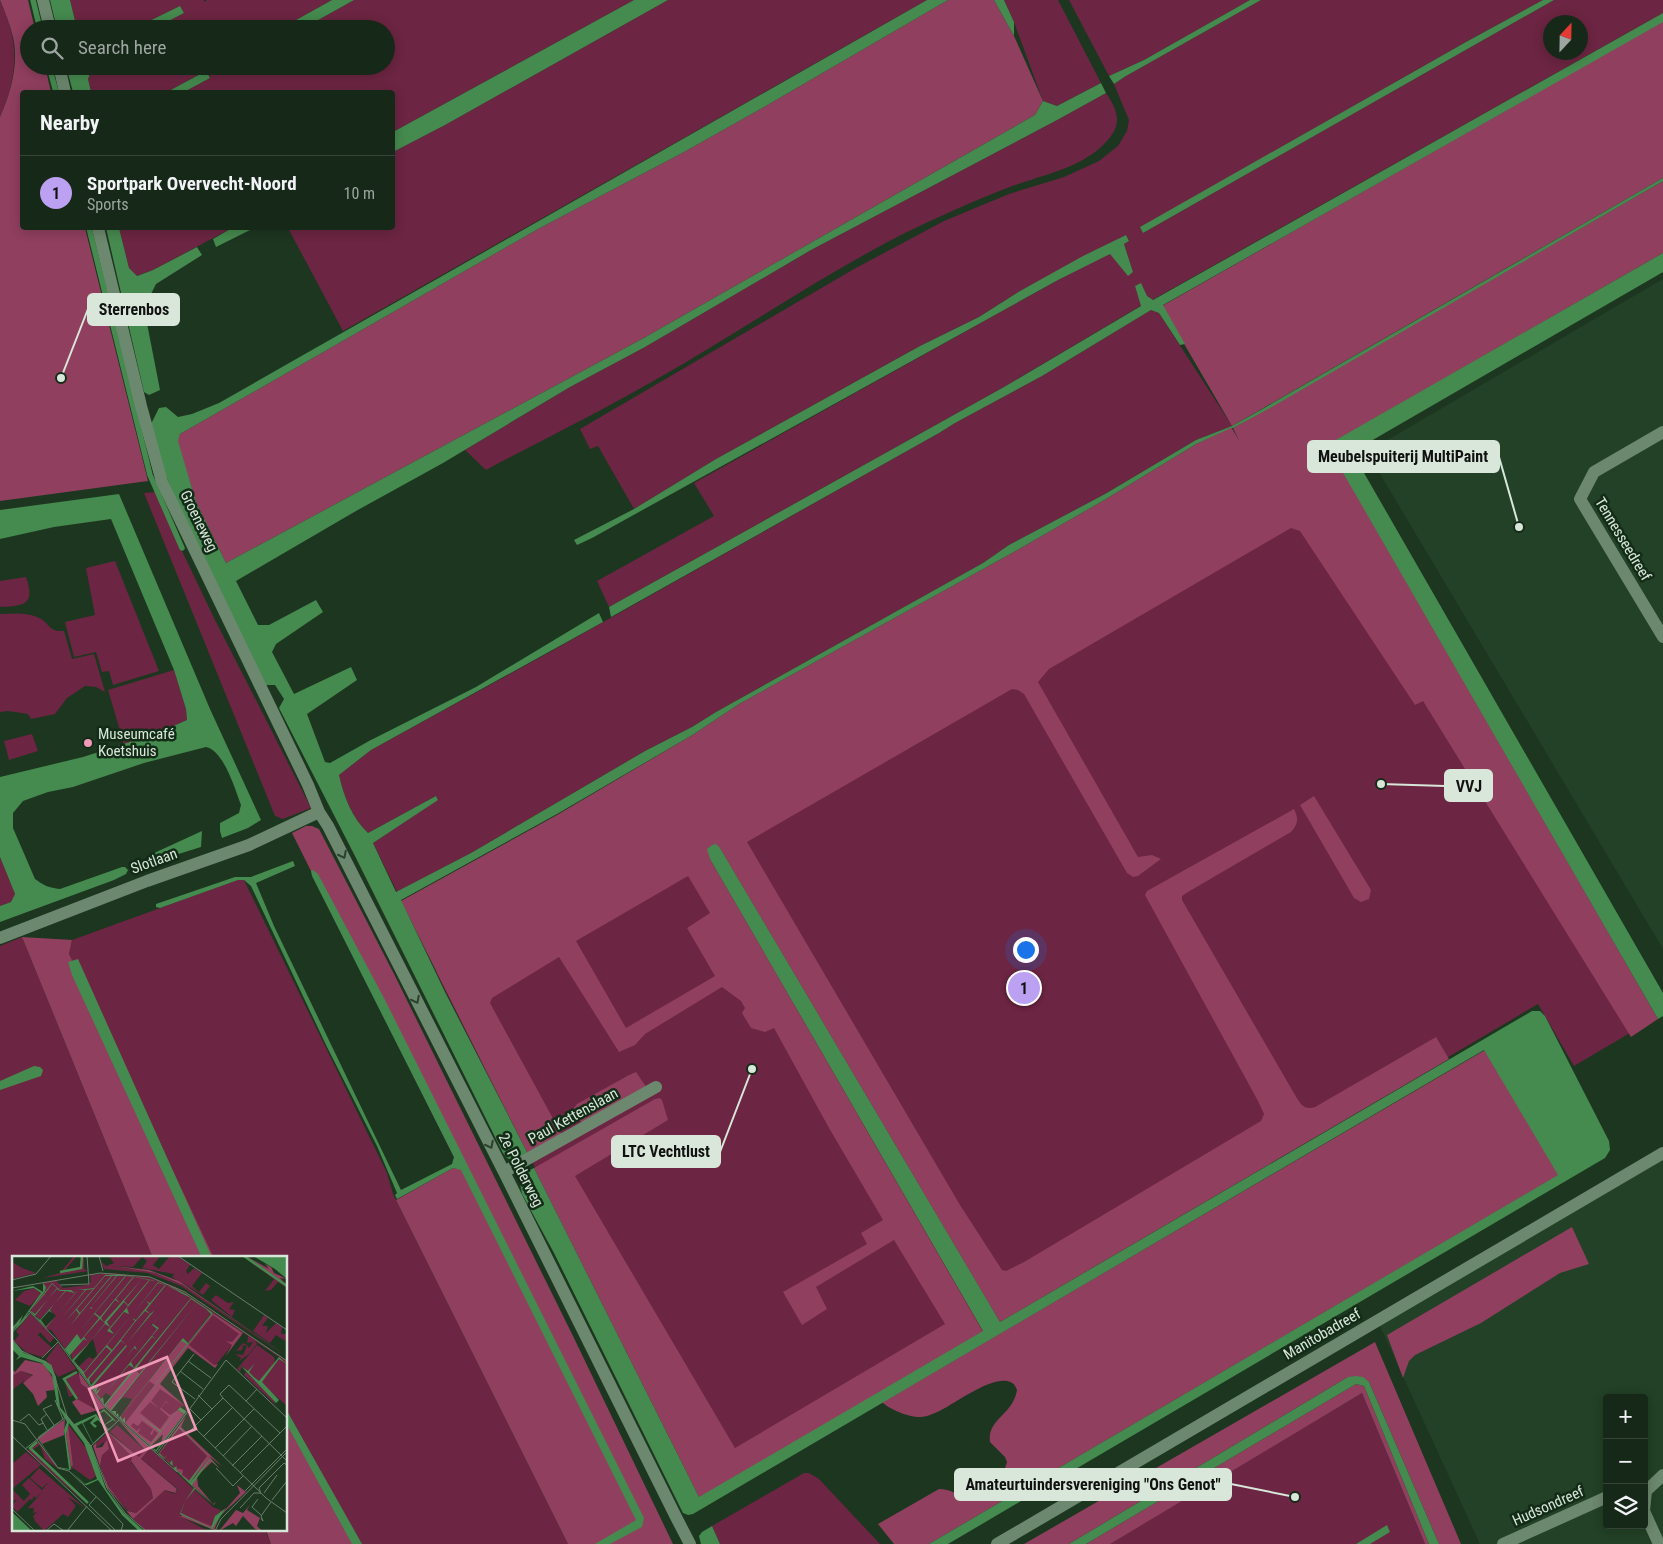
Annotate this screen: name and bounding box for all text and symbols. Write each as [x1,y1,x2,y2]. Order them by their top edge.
north arrow [1543,15,1588,60]
search box [20,20,395,75]
icon: search [38,34,66,62]
text: Search here [78,36,166,59]
text: Nearby [40,111,99,135]
text: Sportpark Overvecht-Noord [87,172,297,195]
text: 1 [52,184,60,203]
text: 10 m [343,184,375,203]
text: Sports [87,195,129,214]
callout: Sterrenbos [88,294,179,325]
text: Sterrenbos [99,300,169,319]
callout: Meubelspuiterij MultiPaint [1308,441,1499,472]
text: Meubelspuiterij MultiPaint [1318,447,1488,466]
street label: Groeneweg [176,487,222,555]
street label: Tennesseedreef [1591,494,1655,584]
place label: Museumcafé Koetshuis [98,725,175,760]
marker: Museumcafé Koetshuis [82,737,94,749]
callout: VVJ [1445,770,1492,801]
text: VVJ [1456,777,1482,796]
street label: Slotlaan [128,844,180,878]
one-way arrow [337,850,347,859]
your location [1013,937,1039,963]
pin: 1 [1008,969,1040,1007]
one-way arrow [410,994,420,1003]
street label: Paul Kettenslaan [525,1084,621,1148]
street label: 2e Polderweg [495,1130,547,1210]
callout: LTC Vechtlust [612,1136,720,1167]
one-way arrow [484,1139,494,1148]
text: LTC Vechtlust [622,1142,710,1161]
inset map [12,1256,288,1532]
street label: Manitobadreef [1280,1305,1364,1363]
map controls [1603,1394,1648,1529]
button: + [1603,1394,1648,1439]
button: − [1603,1439,1648,1484]
callout: Amateurtuindersvereniging "Ons Genot" [955,1469,1231,1500]
text: Amateurtuindersvereniging "Ons Genot" [965,1475,1221,1494]
street label: Hudsondreef [1509,1482,1587,1530]
button: layers [1603,1484,1648,1529]

